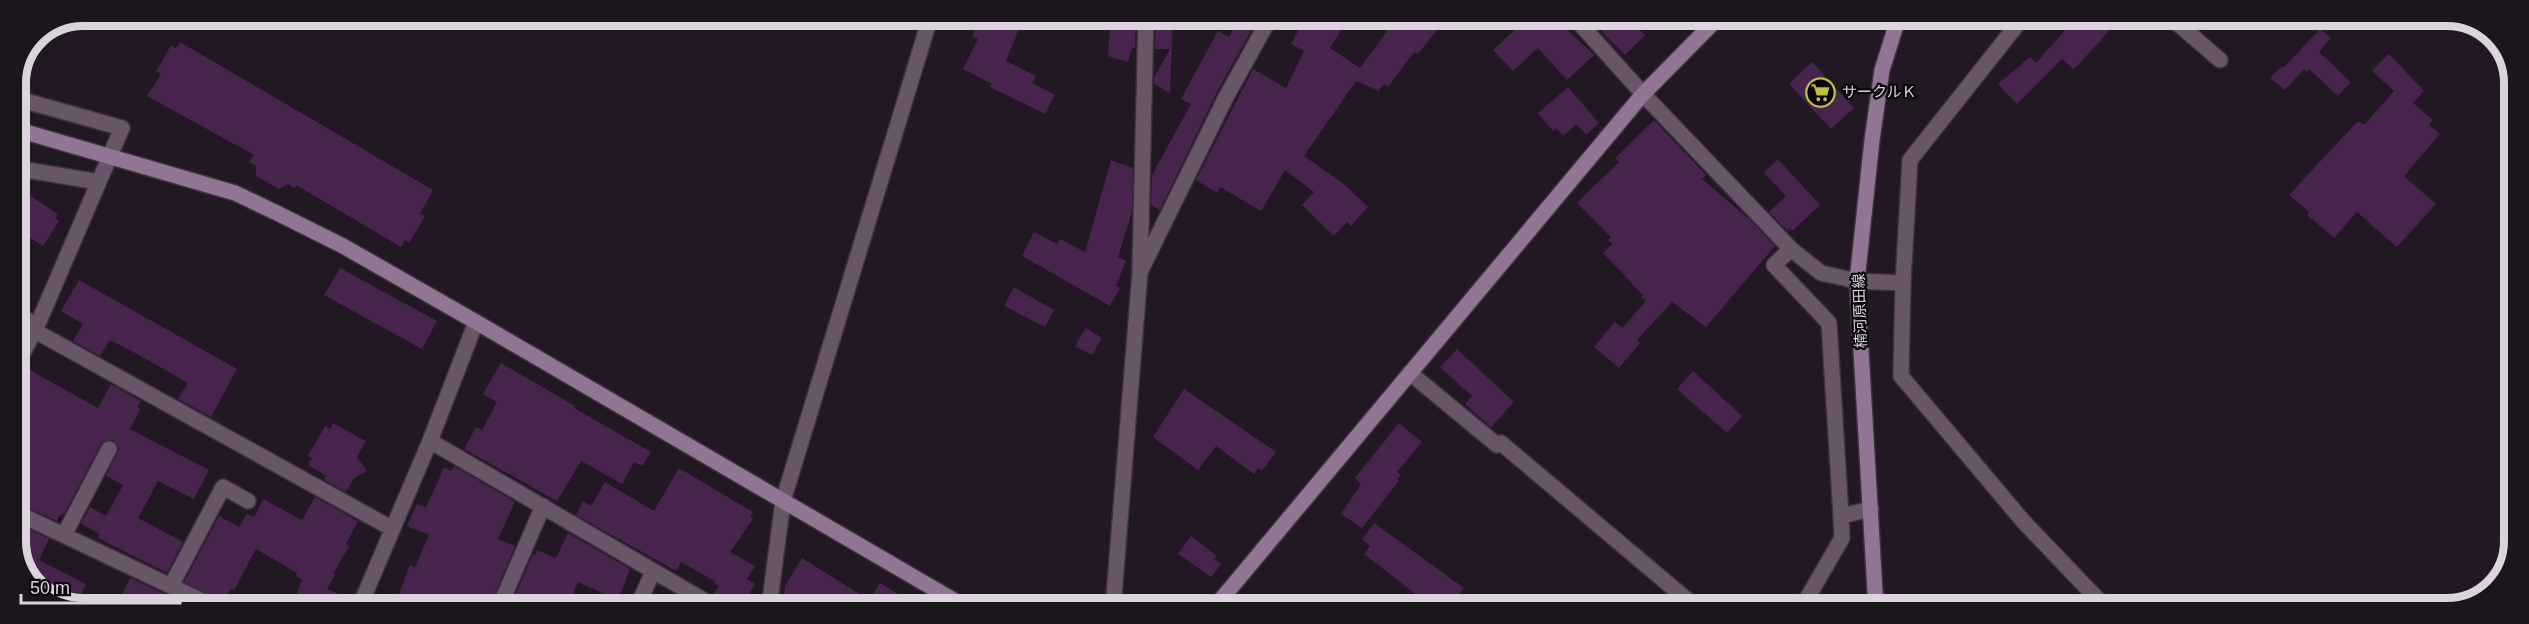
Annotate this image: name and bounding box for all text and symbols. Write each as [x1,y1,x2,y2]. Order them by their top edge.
supermarket icon: サークルＫ [1805,76,1837,108]
place label: サークルＫ [1842,83,1917,100]
street label: 楠河原田線 [1850,273,1869,349]
scale bar [21,567,180,605]
text: 50 m [30,578,70,598]

